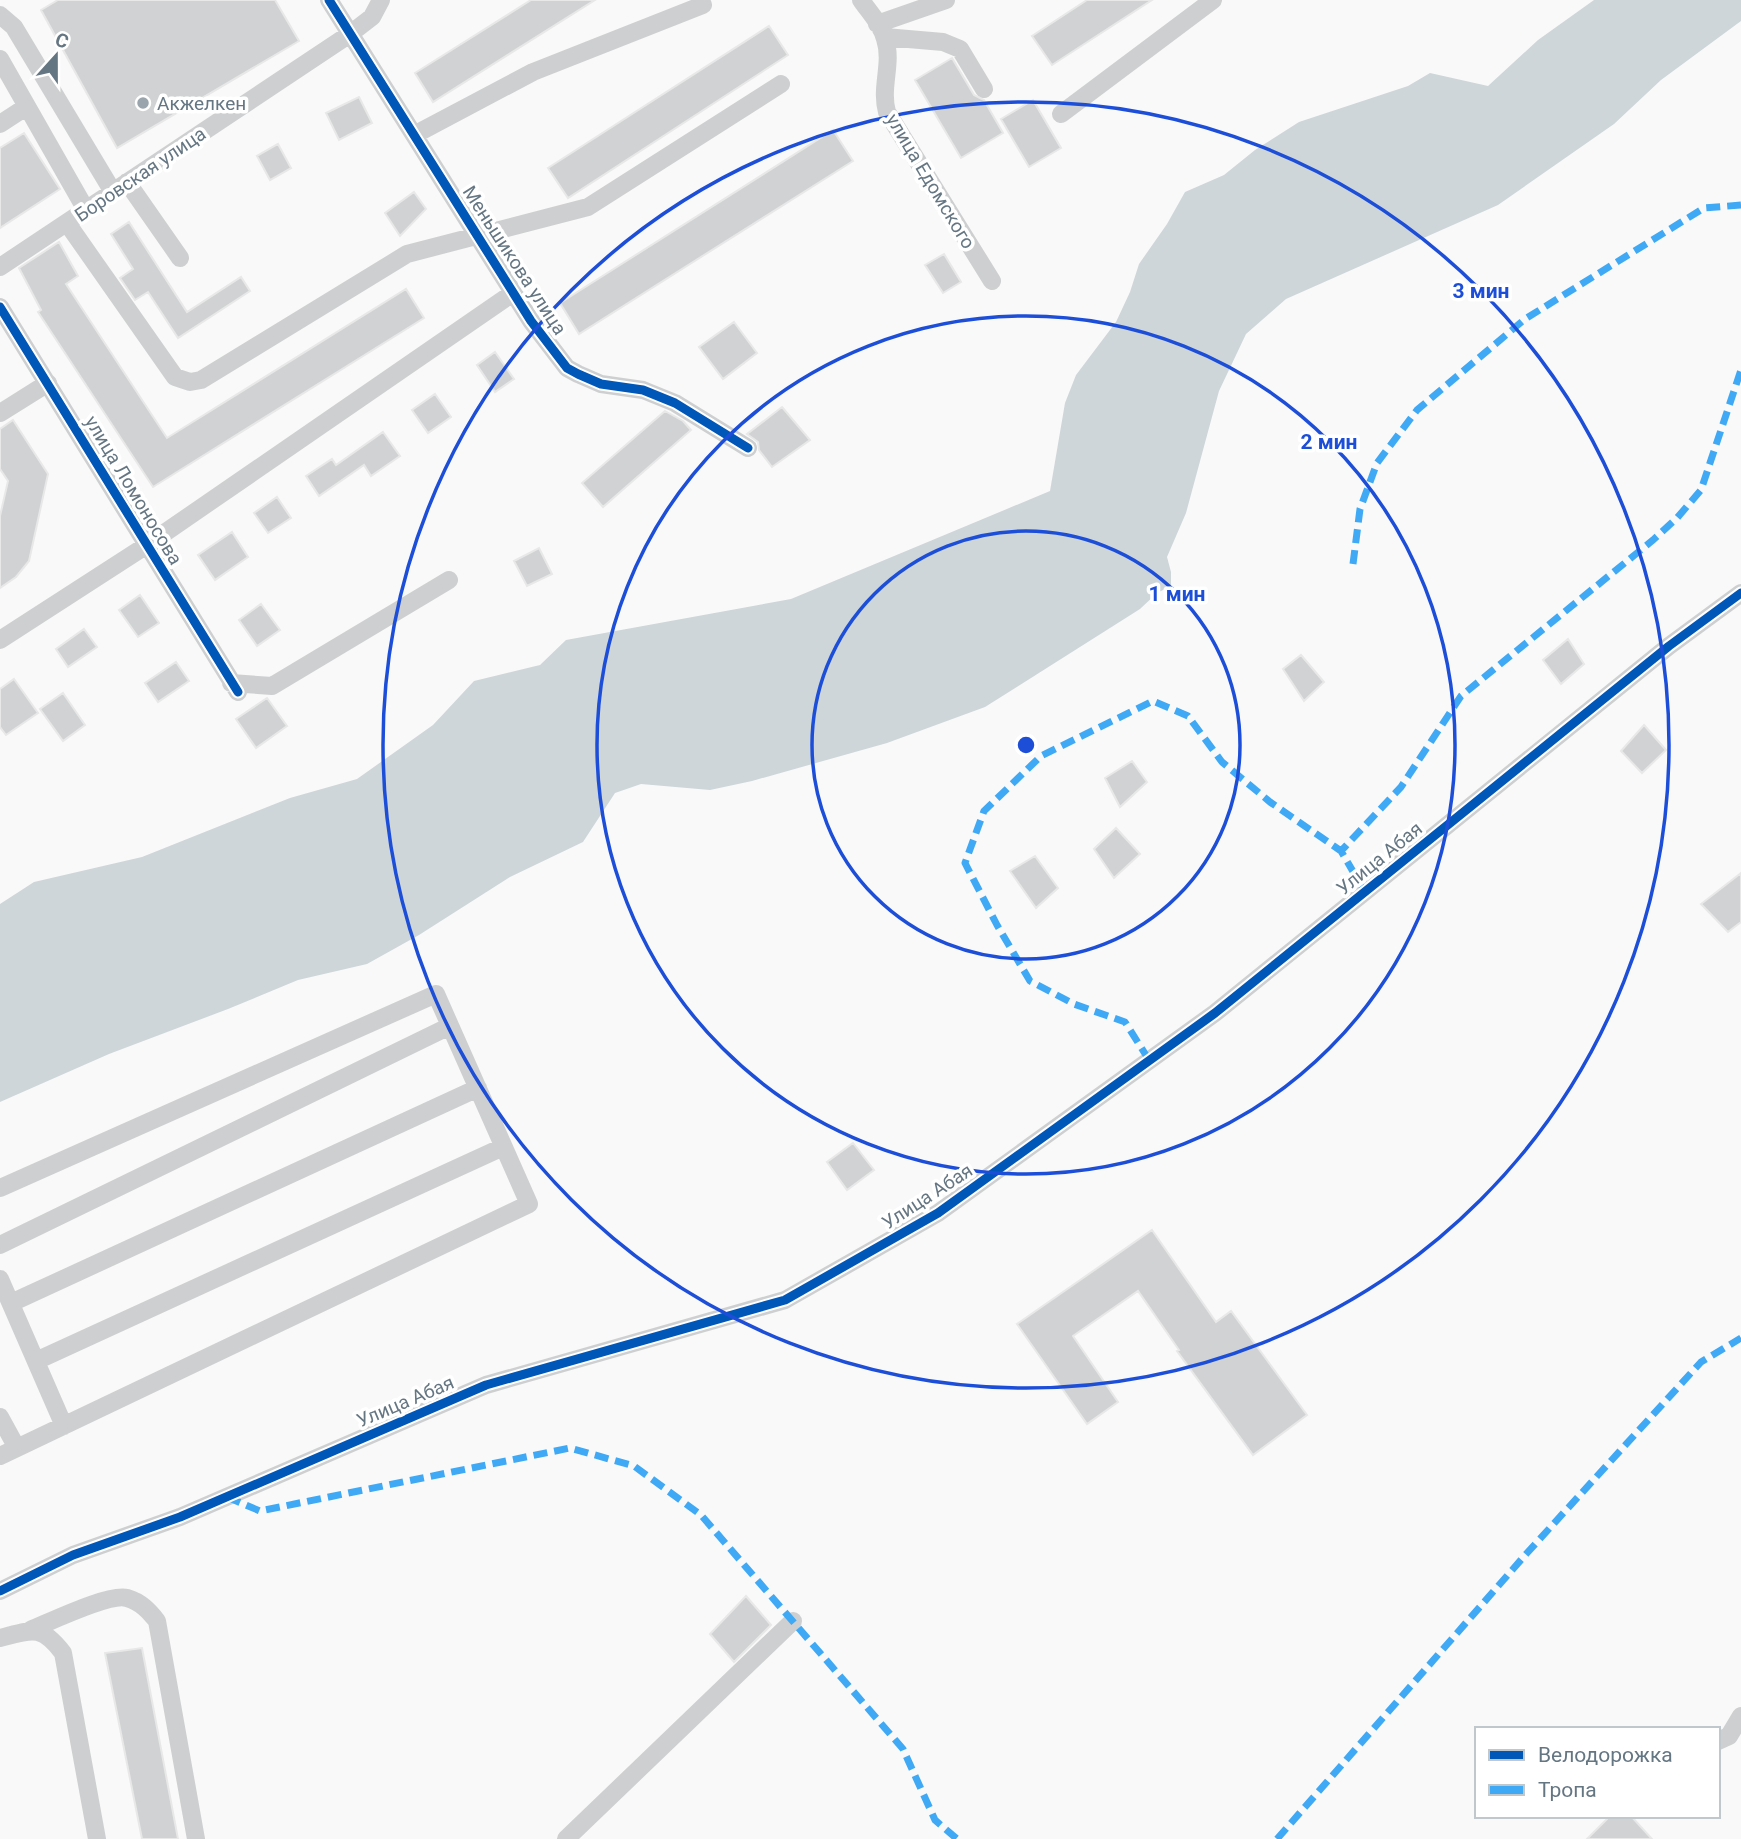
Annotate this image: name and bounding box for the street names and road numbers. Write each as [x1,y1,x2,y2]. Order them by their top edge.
street label: улица Едомского [881,110,980,253]
street label: Боровская улица [70,122,210,227]
street label: Меньшикова улица [458,181,571,339]
street label: улица Ломоносова [80,412,187,569]
street label: Улица Абая [1332,817,1427,900]
street label: Улица Абая [878,1159,977,1234]
street label: Улица Абая [353,1371,457,1432]

